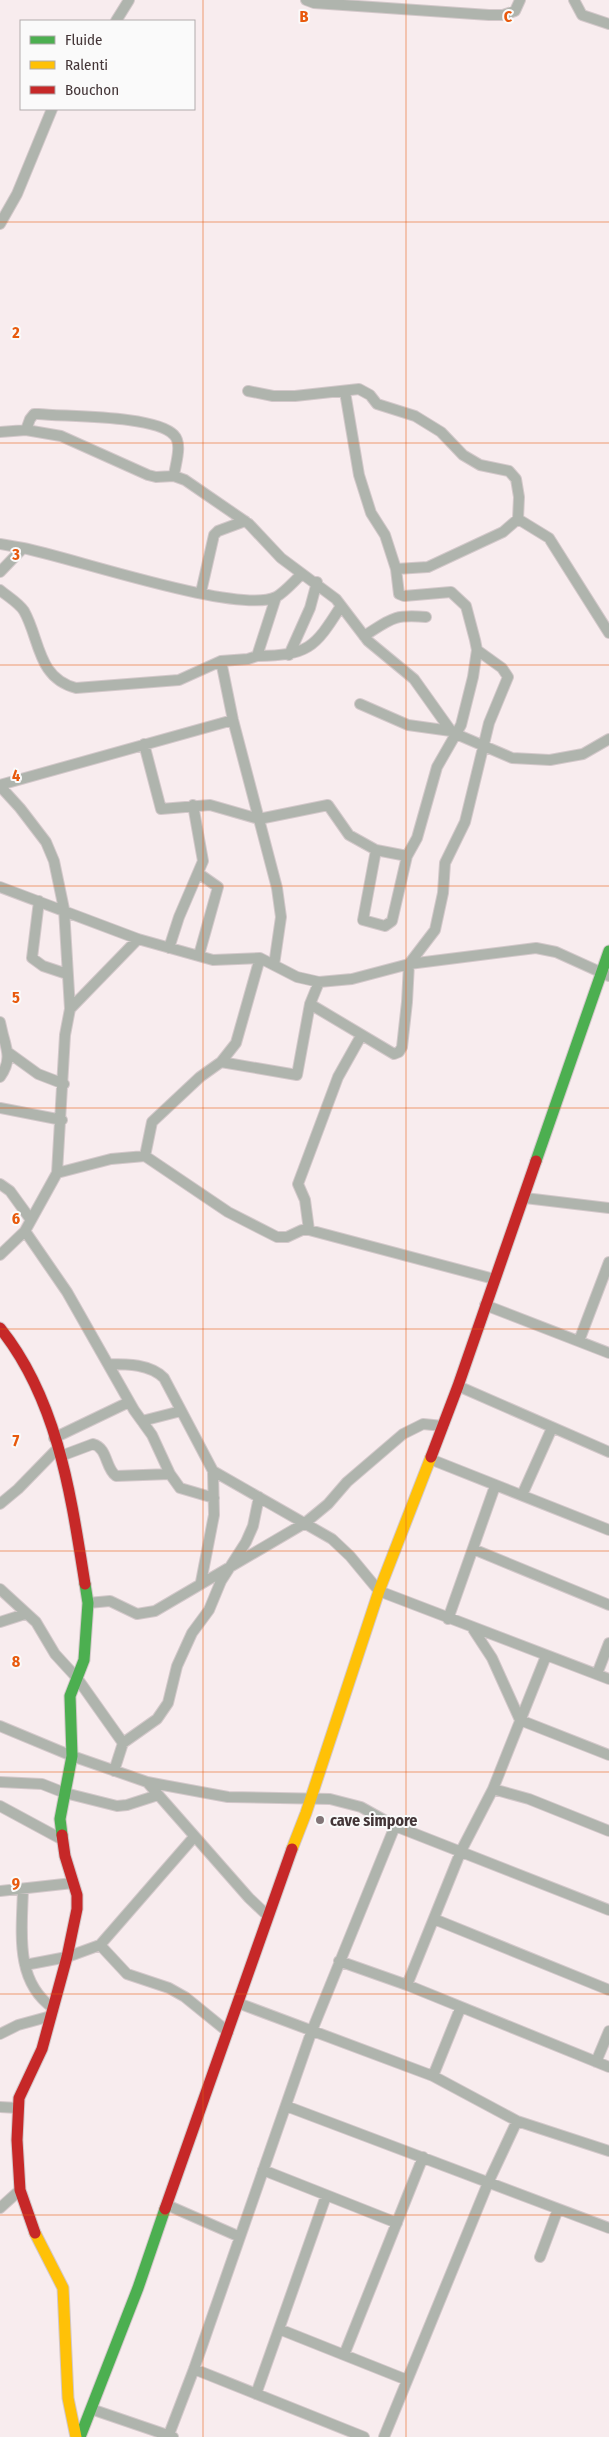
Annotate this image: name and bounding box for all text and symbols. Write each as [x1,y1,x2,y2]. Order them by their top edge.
text: B [300,7,309,26]
text: C [504,7,513,26]
legend [20,20,195,110]
text: Fluide [65,31,102,49]
text: Ralenti [65,56,108,74]
text: Bouchon [65,81,119,99]
text: 2 [11,323,20,342]
text: 3 [11,545,20,564]
text: 4 [12,766,20,785]
text: 5 [12,988,20,1007]
text: 6 [12,1209,20,1228]
text: 7 [13,1431,20,1450]
text: 8 [12,1652,21,1671]
place label: cave simpore [330,1811,417,1830]
marker: cave simpore [314,1814,326,1826]
text: 9 [12,1874,20,1893]

